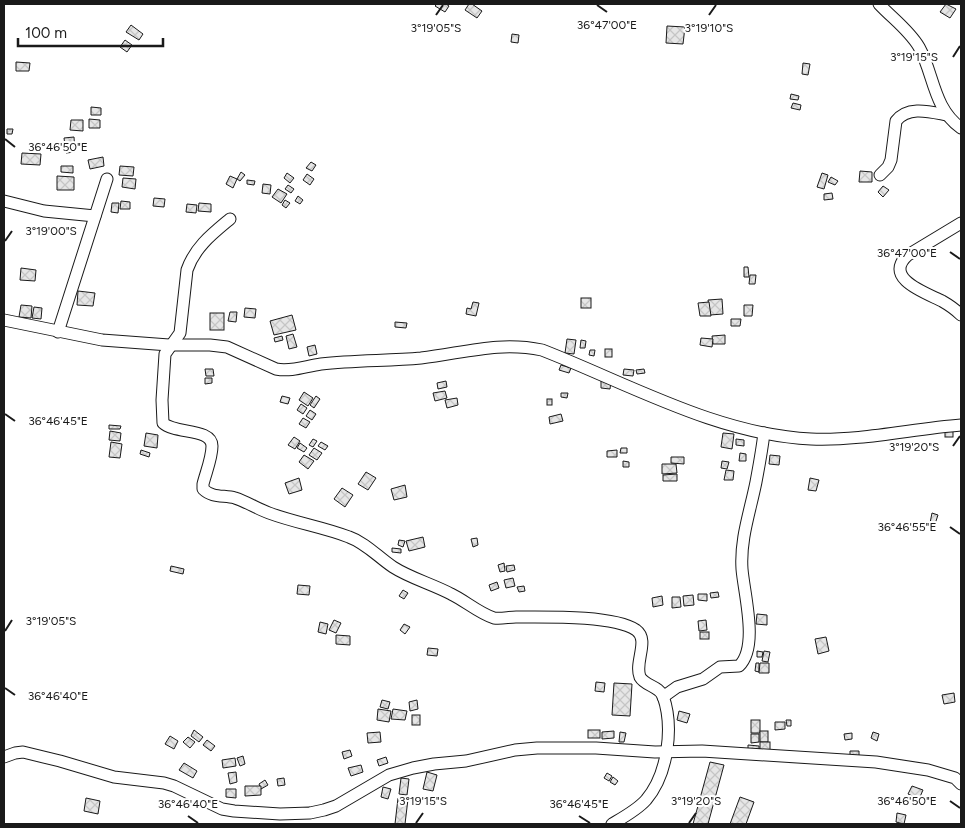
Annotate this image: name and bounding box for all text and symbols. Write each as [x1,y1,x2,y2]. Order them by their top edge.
scale bar [18,15,162,47]
text: 36°47'00"E [577,18,637,32]
text: 3°19'05"S [411,21,461,35]
text: 3°19'10"S [685,21,733,35]
text: 100 m [25,24,67,42]
text: 3°19'15"S [890,50,938,64]
text: 36°46'50"E [28,140,88,154]
text: 3°19'00"S [25,224,77,238]
text: 36°47'00"E [877,246,937,260]
text: 36°46'45"E [28,414,88,428]
text: 3°19'20"S [889,440,939,454]
text: 36°46'55"E [877,520,937,534]
text: 3°19'05"S [26,614,76,628]
text: 36°46'40"E [28,689,88,703]
text: 3°19'15"S [399,794,447,808]
text: 3°19'20"S [671,794,721,808]
text: 36°46'50"E [877,794,937,808]
text: 36°46'40"E [158,797,218,811]
text: 36°46'45"E [549,797,609,811]

